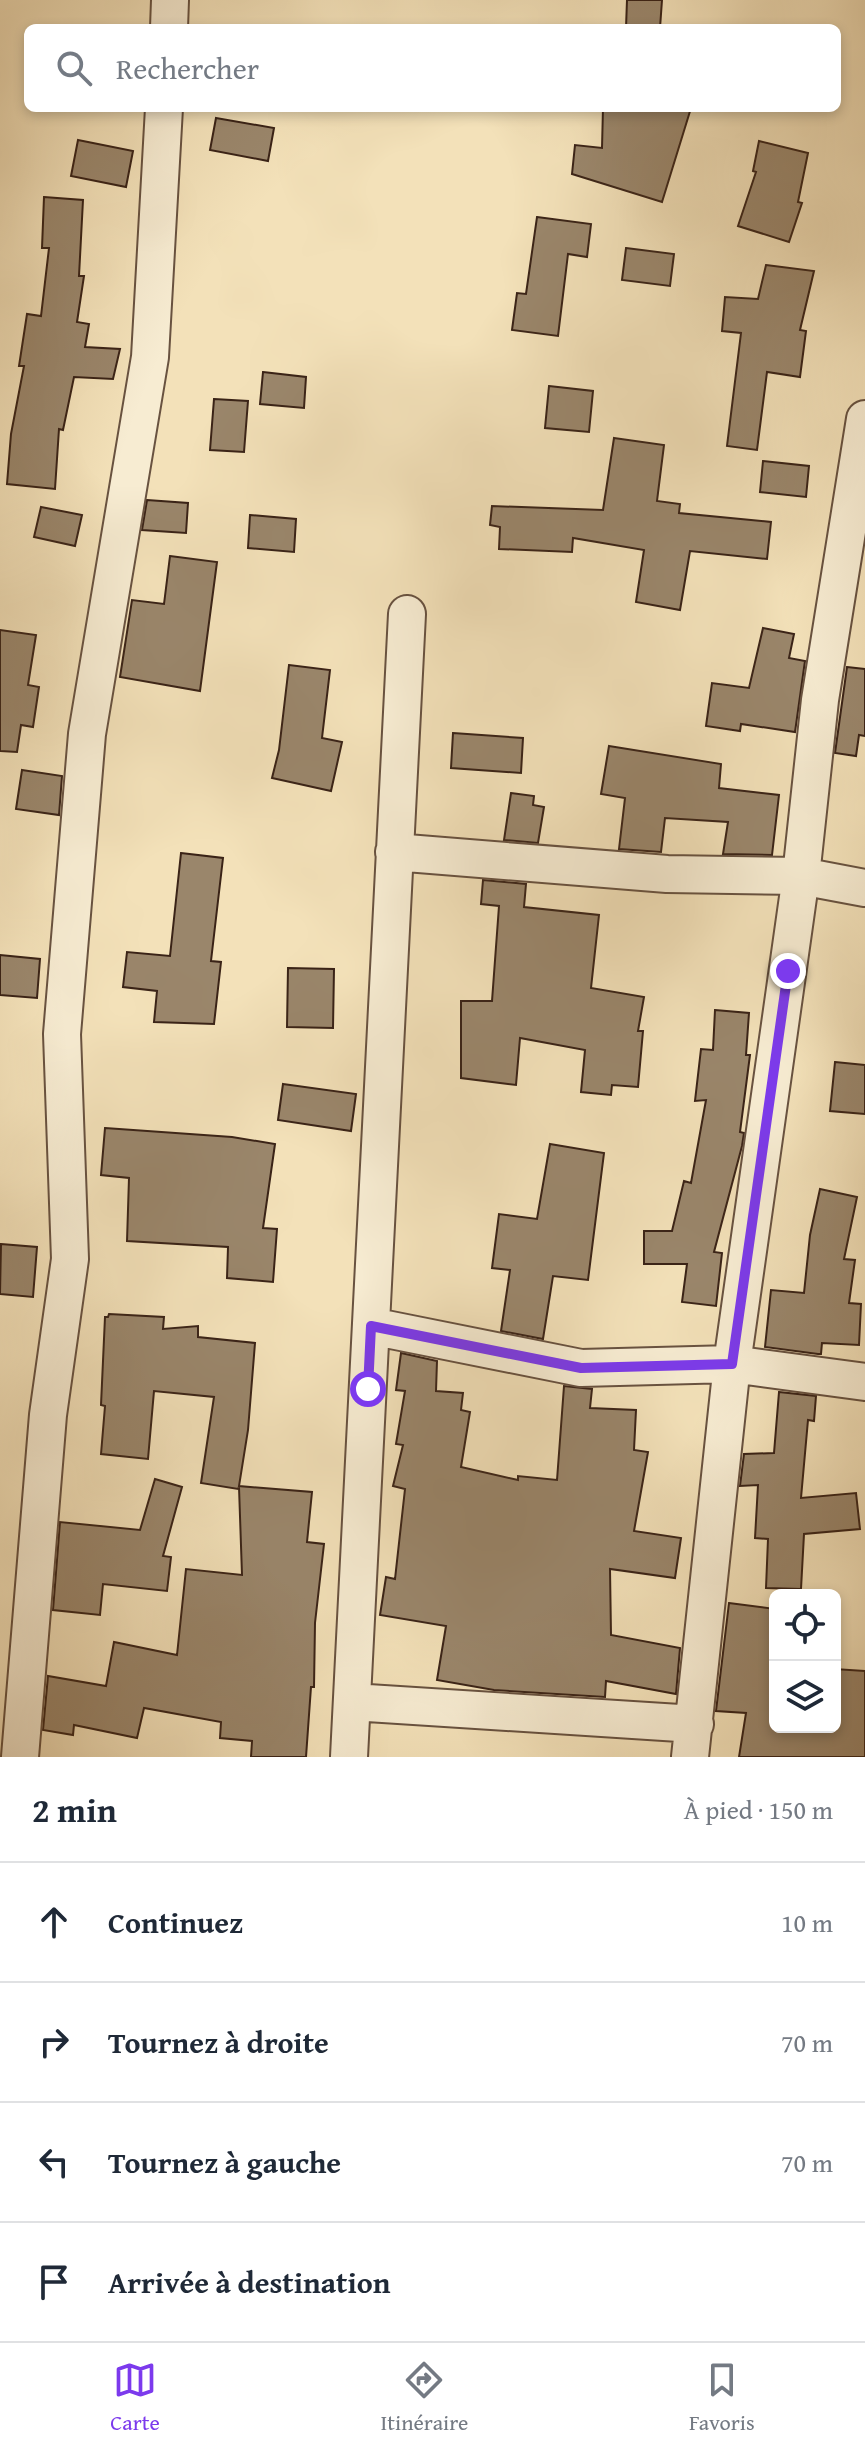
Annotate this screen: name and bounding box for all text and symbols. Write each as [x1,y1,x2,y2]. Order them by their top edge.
search box [24,24,841,112]
icon: search [52,46,96,90]
text: Rechercher [116,46,259,90]
route end [770,953,806,989]
route start [350,1371,386,1407]
map controls [769,1589,841,1733]
button: locate [769,1589,841,1661]
button: layers [769,1661,841,1733]
text: 2 min [32,1785,117,1834]
text: À pied · 150 m [684,1790,833,1829]
icon: ahead [32,1900,76,1944]
text: Continuez [108,1900,243,1944]
text: 10 m [781,1903,833,1942]
icon: right [32,2020,76,2064]
text: Tournez à droite [108,2020,329,2064]
text: 70 m [781,2023,833,2062]
icon: left [32,2140,76,2184]
text: Tournez à gauche [108,2140,341,2184]
text: 70 m [781,2143,833,2182]
icon: arrive [32,2260,76,2304]
text: Arrivée à destination [108,2260,390,2304]
tab: Carte [110,2358,160,2438]
tab: Itinéraire [380,2358,468,2438]
tab: Favoris [689,2358,755,2438]

